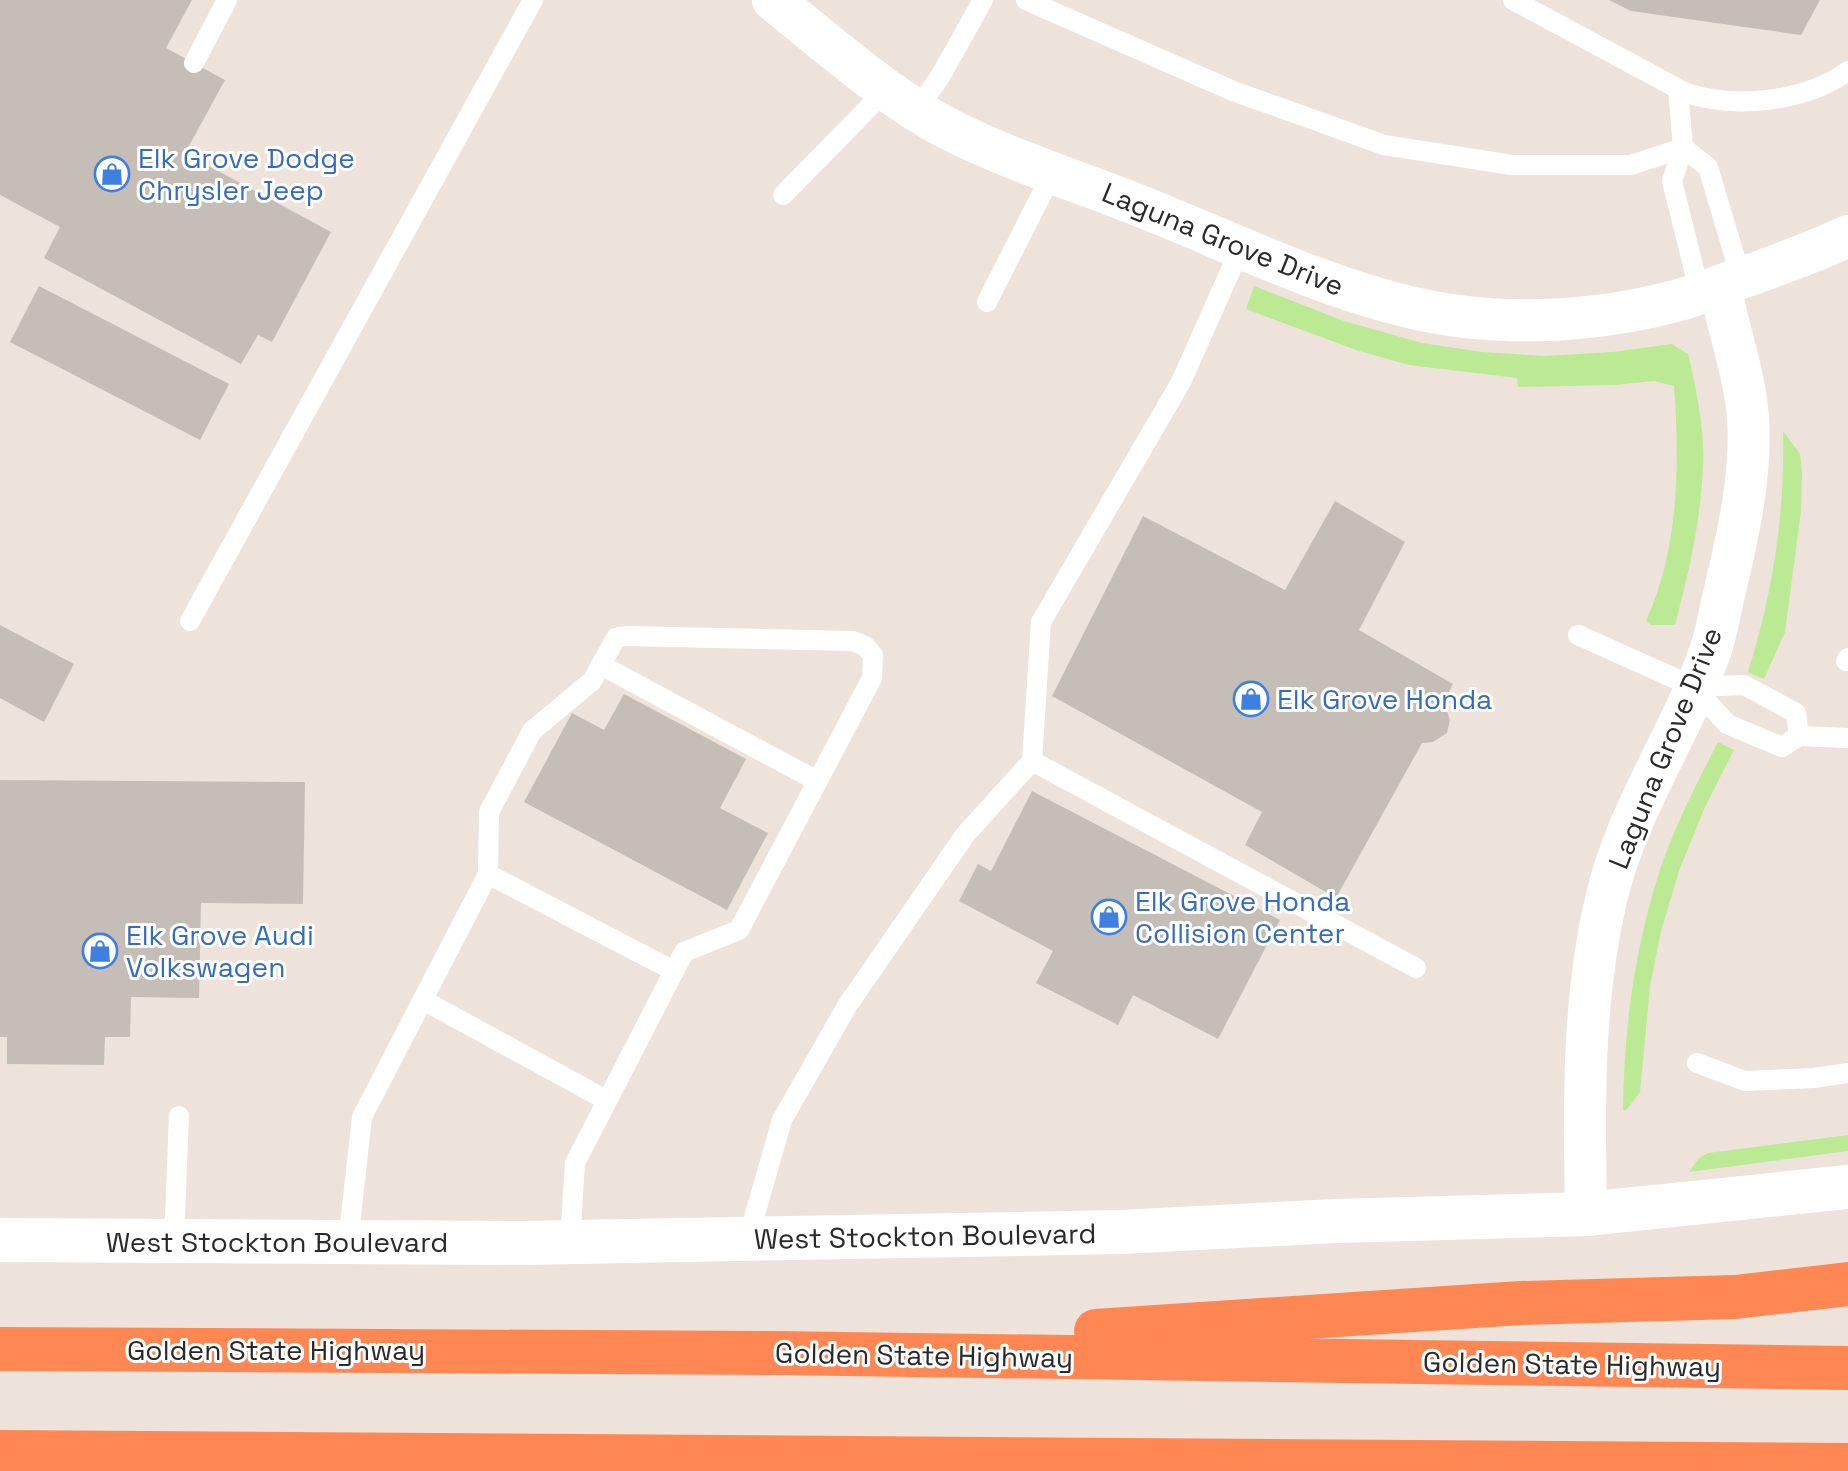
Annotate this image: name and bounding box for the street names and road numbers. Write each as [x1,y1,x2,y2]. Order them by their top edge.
street label: Laguna Grove Drive [1097,174,1349,304]
street label: Laguna Grove Drive [1600,622,1730,874]
street label: West Stockton Boulevard [753,1215,1097,1257]
street label: West Stockton Boulevard [106,1224,448,1260]
street label: Golden State Highway [127,1332,425,1368]
street label: Golden State Highway [775,1334,1073,1376]
street label: Golden State Highway [1423,1343,1721,1385]

